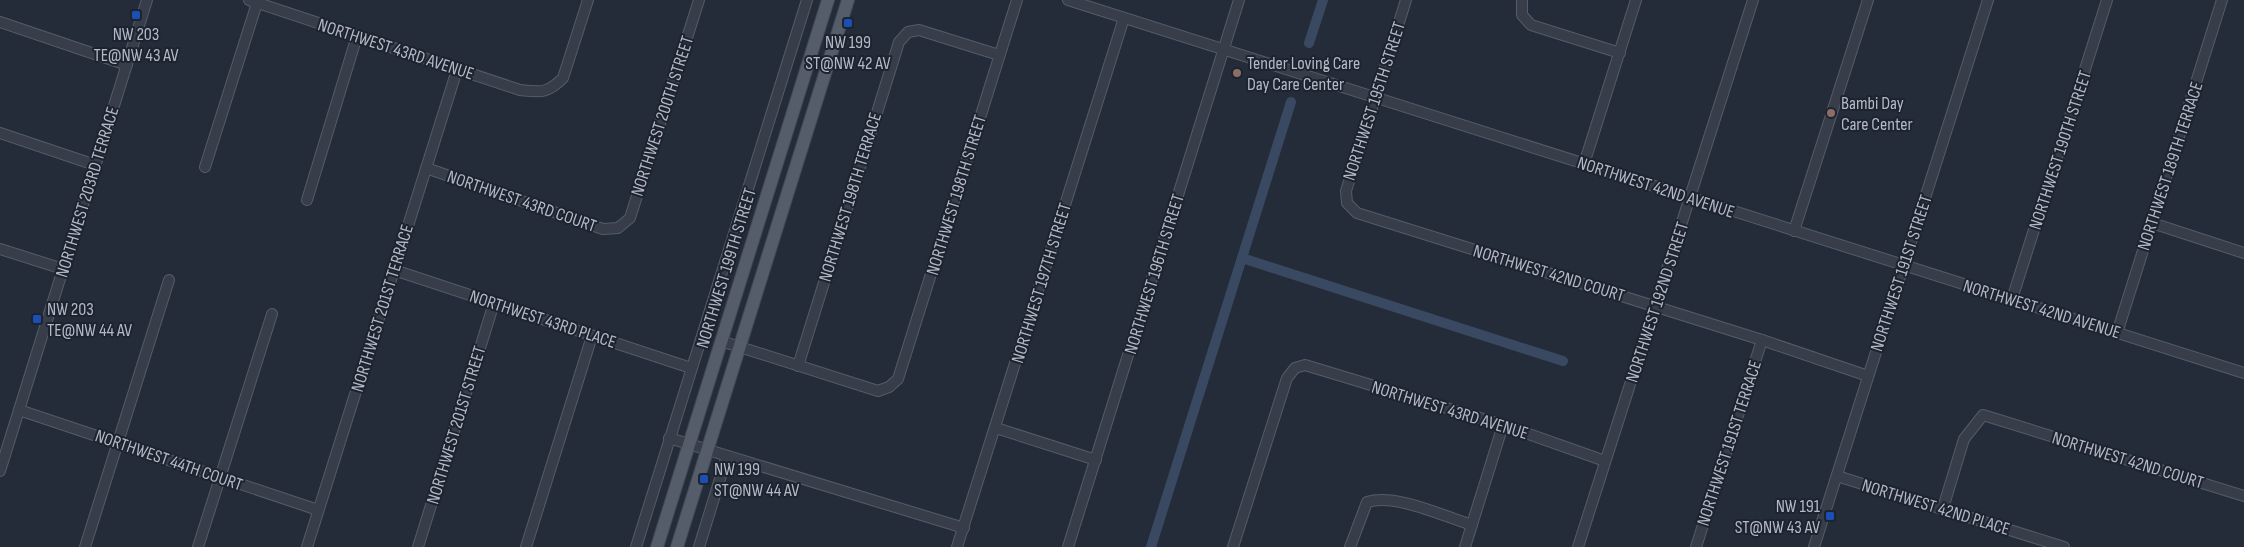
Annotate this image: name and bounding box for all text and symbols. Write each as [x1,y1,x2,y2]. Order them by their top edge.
marker: NW 203 TE@NW 43 AV [130,9,142,21]
street label: NORTHWEST 43RD AVENUE [315,14,477,85]
marker: NW 199 ST@NW 42 AV [842,17,854,29]
street label: NORTHWEST 195TH STREET [1339,19,1410,183]
place label: NW 203 TE@NW 43 AV [93,24,179,66]
place label: NW 199 ST@NW 42 AV [805,32,891,74]
street label: NORTHWEST 200TH STREET [627,33,698,199]
place label: Tender Loving Care Day Care Center [1247,53,1360,95]
marker: Tender Loving Care Day Care Center [1231,67,1243,79]
street label: NORTHWEST 190TH STREET [2025,68,2096,232]
street label: NORTHWEST 189TH TERRACE [2133,79,2208,253]
place label: Bambi Day Care Center [1841,93,1913,135]
street label: NORTHWEST 203RD TERRACE [52,104,123,280]
marker: Bambi Day Care Center [1825,107,1837,119]
street label: NORTHWEST 198TH TERRACE [815,110,886,284]
street label: NORTHWEST 198TH STREET [922,113,991,278]
street label: NORTHWEST 42ND AVENUE [1575,152,1737,223]
street label: NORTHWEST 43RD COURT [444,166,599,237]
street label: NORTHWEST 199TH STREET [692,186,761,351]
street label: NORTHWEST 196TH STREET [1120,192,1189,357]
street label: NORTHWEST 191ST STREET [1866,192,1937,354]
street label: NORTHWEST 197TH STREET [1007,201,1076,366]
street label: NORTHWEST 192ND STREET [1622,219,1693,385]
street label: NORTHWEST 201ST TERRACE [347,222,418,394]
street label: NORTHWEST 42ND COURT [1471,240,1627,306]
street label: NORTHWEST 42ND AVENUE [1961,276,2123,343]
street label: NORTHWEST 43RD PLACE [467,286,619,353]
place label: NW 203 TE@NW 44 AV [47,299,132,341]
marker: NW 203 TE@NW 44 AV [31,313,43,325]
street label: NORTHWEST 201ST STREET [422,344,491,507]
street label: NORTHWEST 191ST TERRACE [1693,358,1766,529]
street label: NORTHWEST 43RD AVENUE [1369,377,1531,444]
street label: NORTHWEST 44TH COURT [92,425,245,496]
street label: NORTHWEST 42ND COURT [2050,427,2206,493]
place label: NW 199 ST@NW 44 AV [714,459,799,501]
marker: NW 199 ST@NW 44 AV [698,473,710,485]
street label: NORTHWEST 42ND PLACE [1859,475,2012,540]
place label: NW 191 ST@NW 43 AV [1735,496,1821,538]
marker: NW 191 ST@NW 43 AV [1824,510,1836,522]

